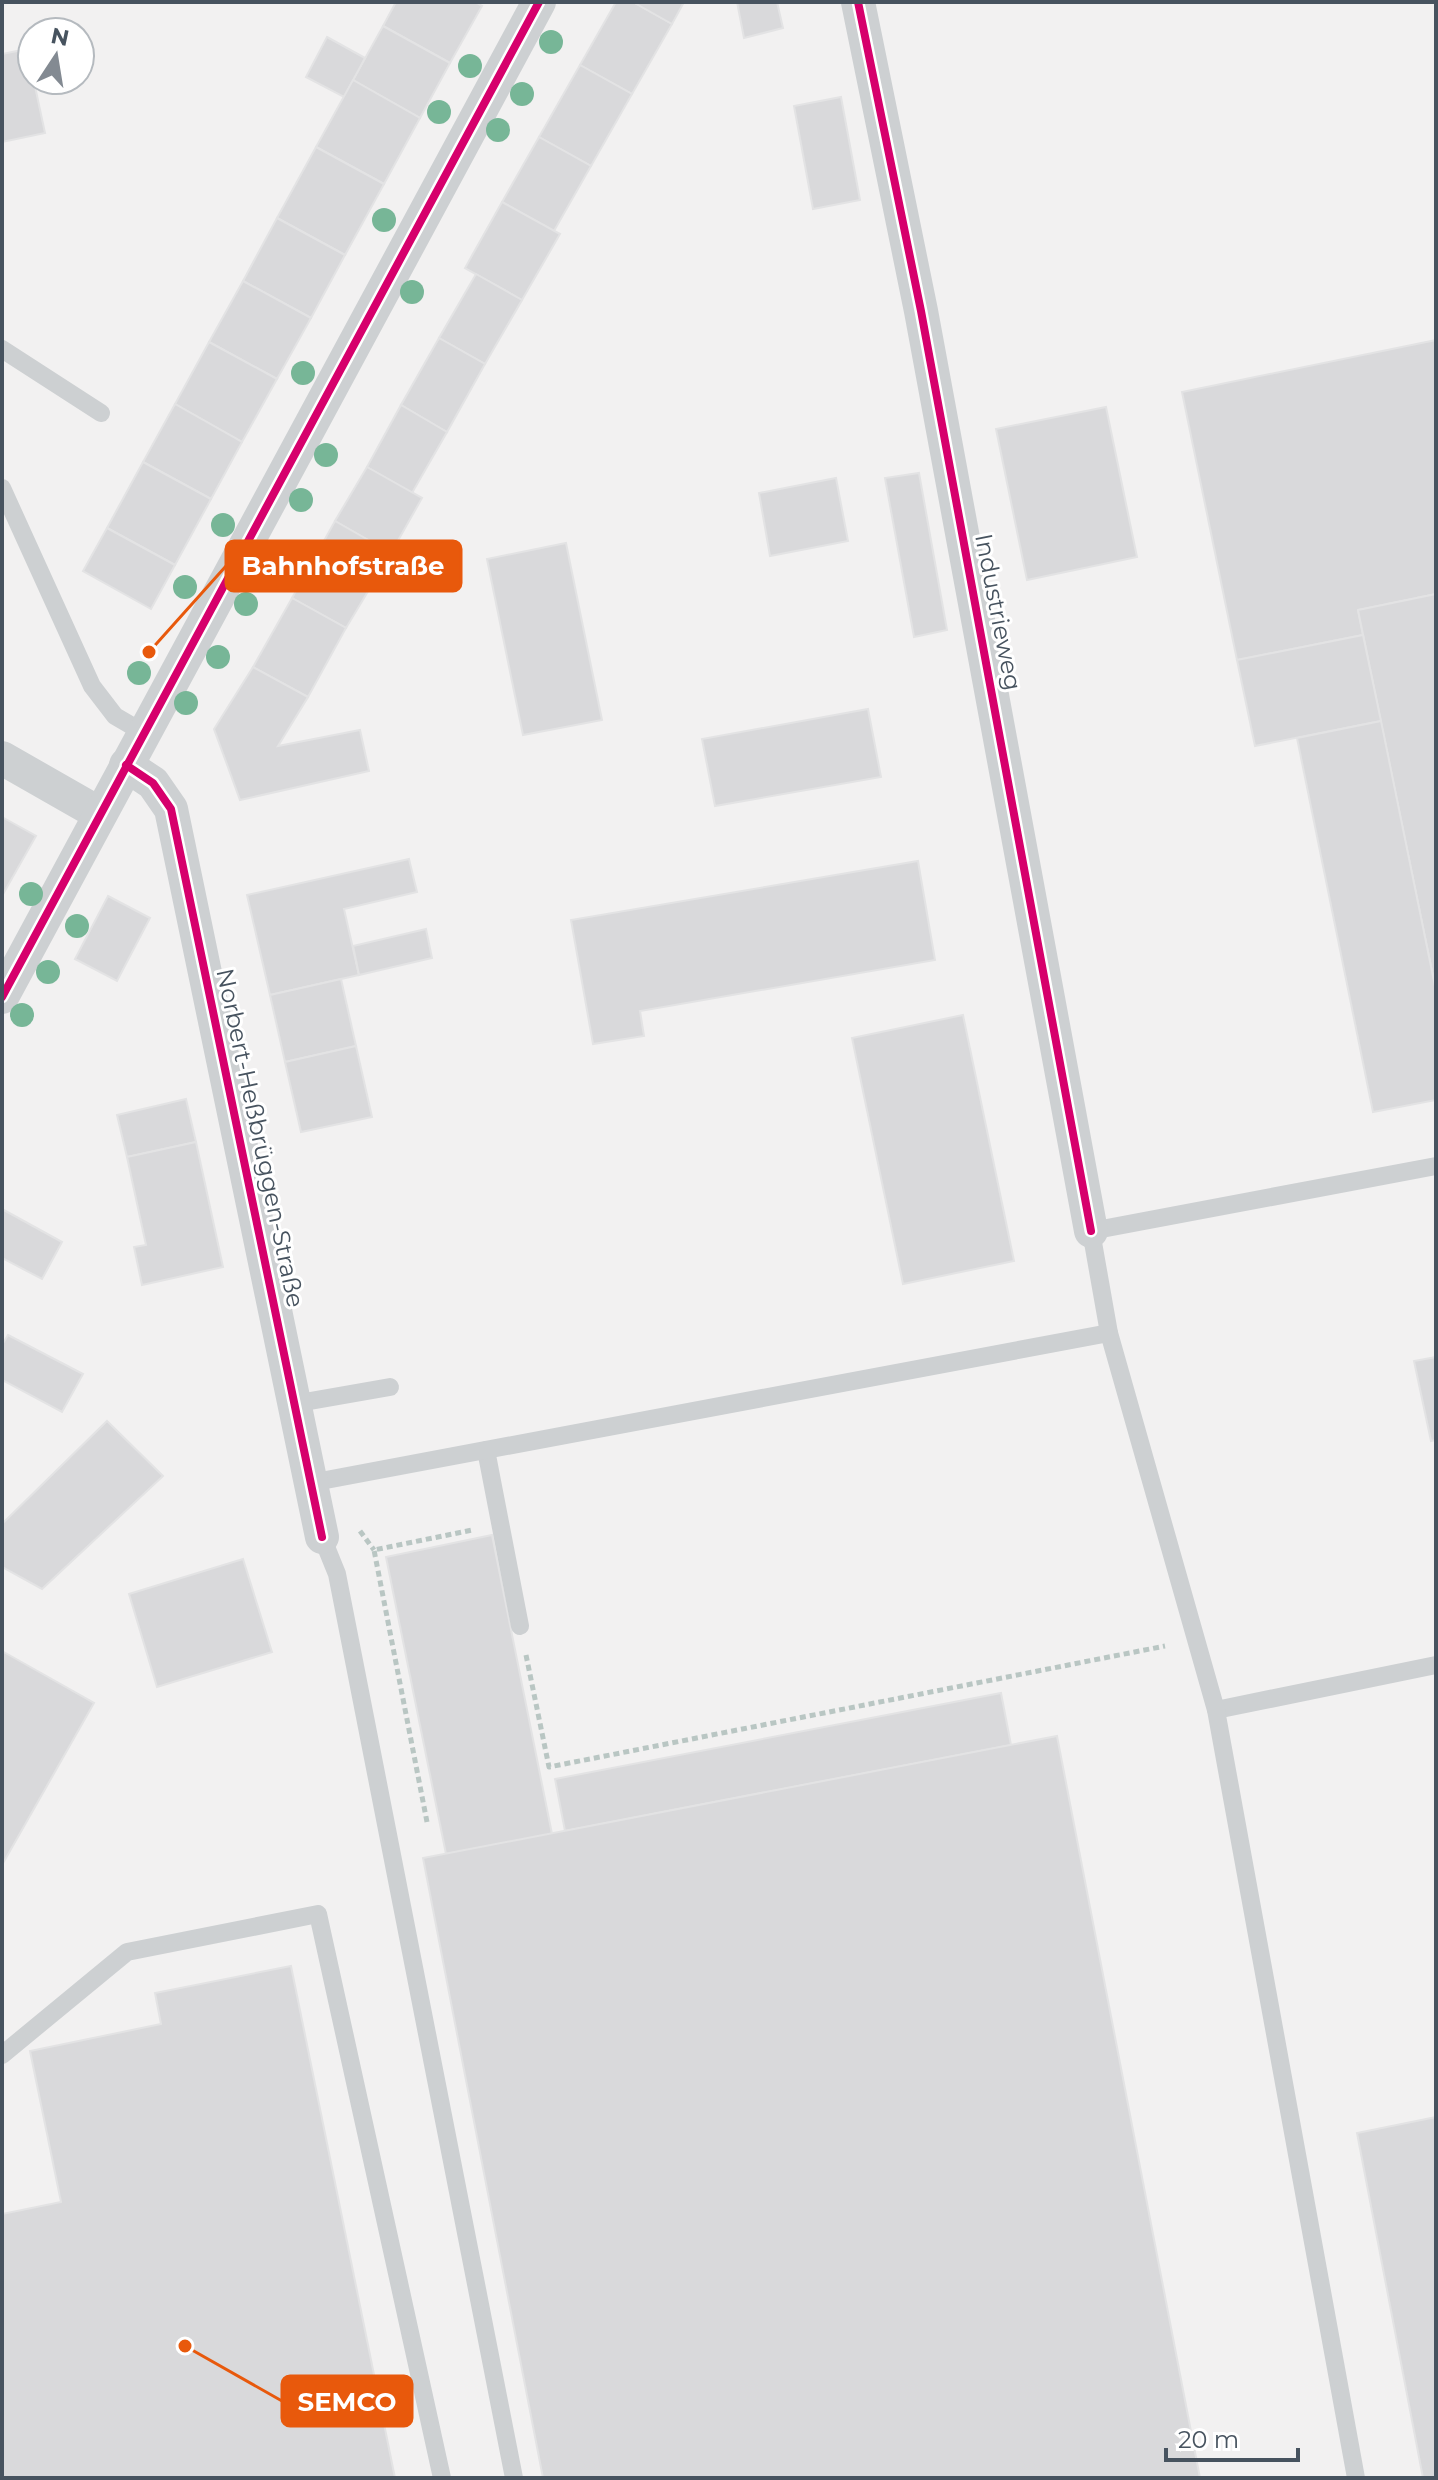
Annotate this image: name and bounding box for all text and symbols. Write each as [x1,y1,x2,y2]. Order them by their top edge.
north arrow [16,16,96,96]
text: N [49,22,72,52]
street label: Industrieweg [969,531,1028,693]
callout: Bahnhofstraße [226,541,461,591]
text: Bahnhofstraße [242,550,444,582]
street label: Norbert-Heßbrüggen-Straße [210,966,311,1310]
callout: SEMCO [282,2376,412,2426]
text: SEMCO [298,2386,396,2418]
scale bar [1166,2412,1298,2462]
text: 20 m [1178,2425,1239,2454]

